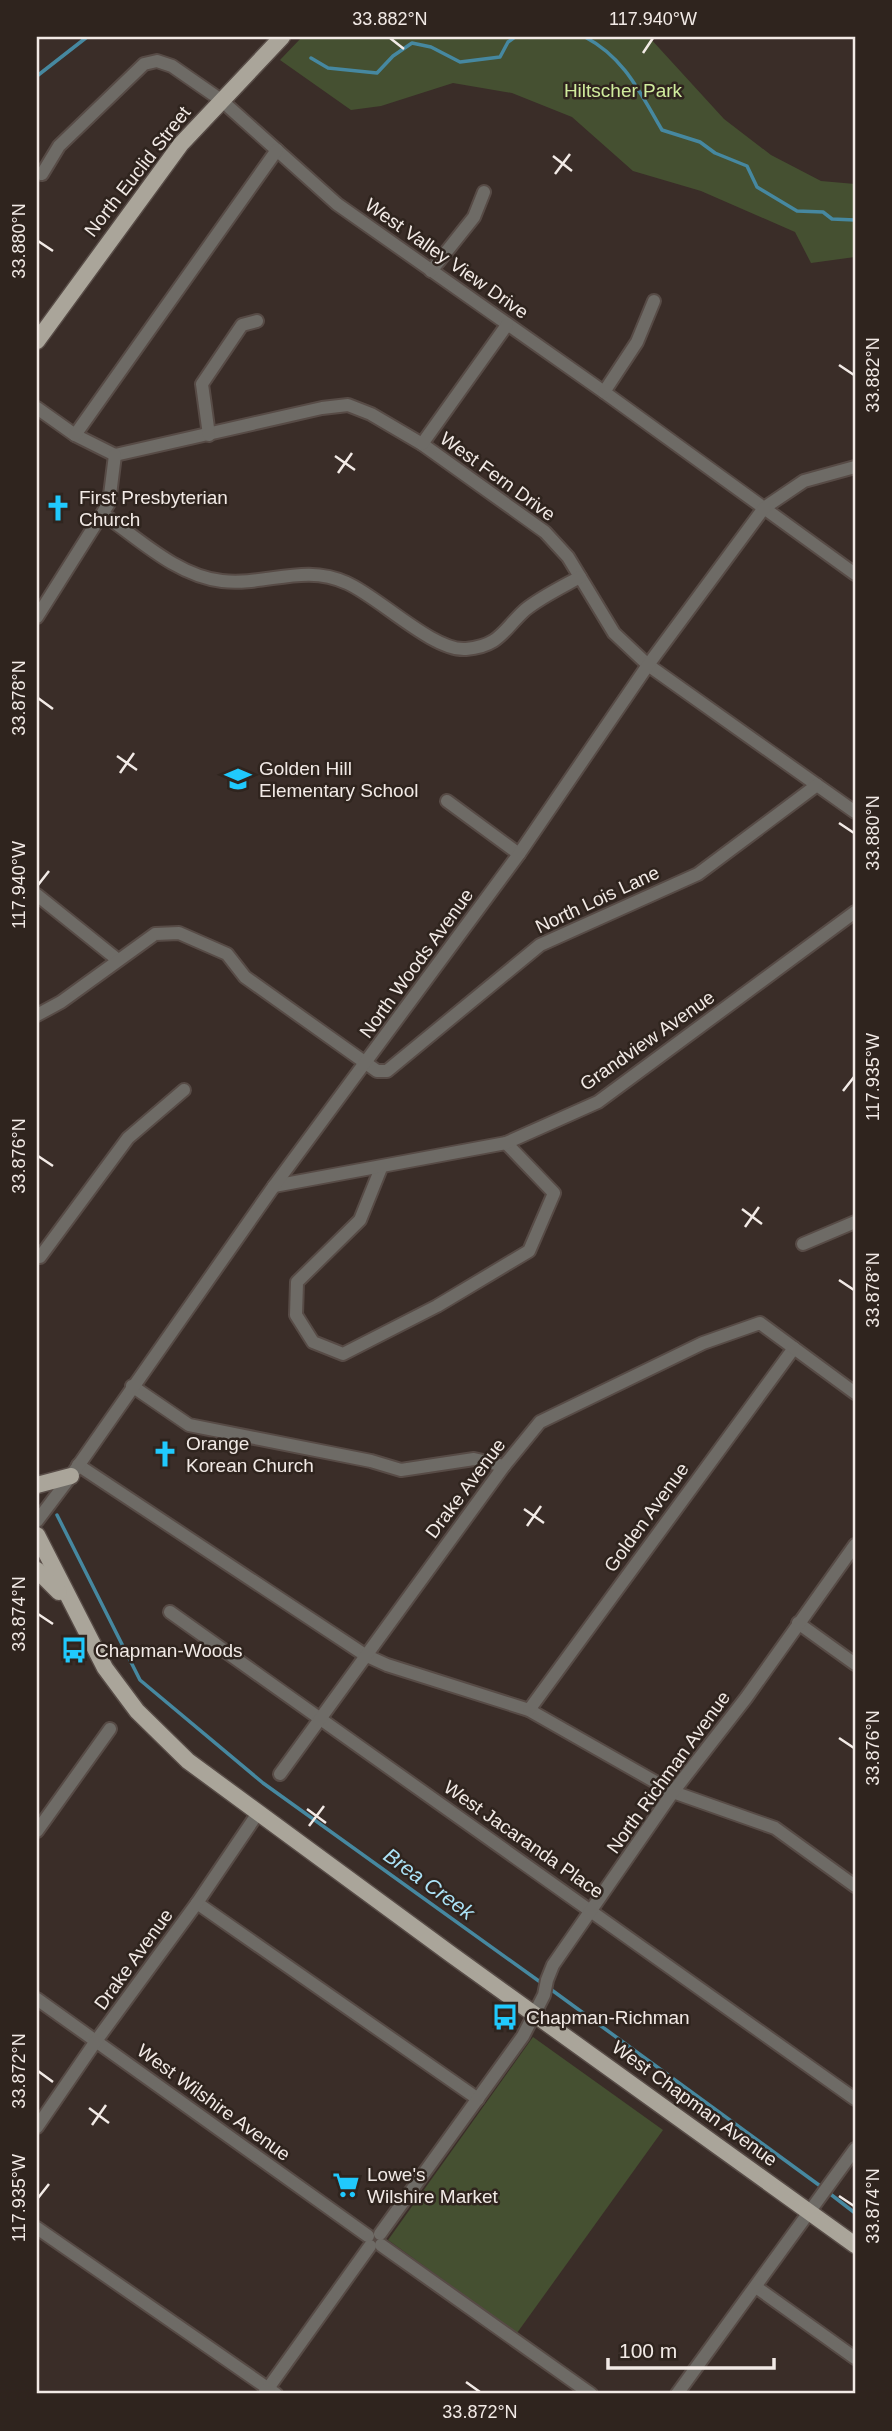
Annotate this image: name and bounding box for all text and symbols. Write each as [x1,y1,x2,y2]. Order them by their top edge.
text: 33.882°N [352,9,428,29]
text: 117.940°W [609,9,697,29]
park label: Hiltscher Park [564,80,683,101]
street label: North Euclid Street [80,101,195,241]
street label: West Valley View Drive [361,194,532,323]
text: 33.880°N [9,203,29,279]
text: 33.882°N [863,337,883,413]
street label: West Fern Drive [436,428,559,525]
place label: First Presbyterian Church [79,487,228,530]
church icon: First Presbyterian Church [43,493,73,523]
text: 33.878°N [9,660,29,736]
place label: Golden Hill Elementary School [259,758,418,801]
school or university icon: Golden Hill Elementary School [223,764,253,794]
text: 33.880°N [863,795,883,871]
text: 117.940°W [9,841,29,929]
street label: North Lois Lane [532,862,662,937]
street label: North Woods Avenue [355,885,477,1042]
street label: Grandview Avenue [576,986,718,1095]
text: 117.935°W [863,1033,883,1121]
text: 33.876°N [9,1118,29,1194]
text: 33.878°N [863,1252,883,1328]
place label: Orange Korean Church [186,1433,314,1476]
street label: Drake Avenue [421,1434,510,1542]
church icon: Orange Korean Church [150,1439,180,1469]
street label: Golden Avenue [600,1459,693,1576]
text: 33.874°N [9,1576,29,1652]
bus stop icon: Chapman-Woods [59,1635,89,1665]
place label: Chapman-Woods [95,1640,243,1661]
street label: North Richman Avenue [603,1687,734,1857]
text: 33.876°N [863,1710,883,1786]
street label: West Jacaranda Place [440,1776,607,1902]
water label: Brea Creek [380,1843,480,1925]
street label: Drake Avenue [90,1905,177,2014]
bus stop icon: Chapman-Richman [490,2002,520,2032]
place label: Chapman-Richman [526,2007,690,2028]
text: 33.872°N [9,2033,29,2109]
street label: West Chapman Avenue [608,2036,781,2170]
street label: West Wilshire Avenue [133,2040,294,2165]
text: 117.935°W [9,2154,29,2242]
place label: Lowe's Wilshire Market [367,2164,499,2207]
text: 33.874°N [863,2168,883,2244]
supermarket icon: Lowe's Wilshire Market [331,2170,361,2200]
scale bar [608,2326,775,2370]
text: 100 m [619,2339,677,2362]
text: 33.872°N [442,2402,518,2422]

